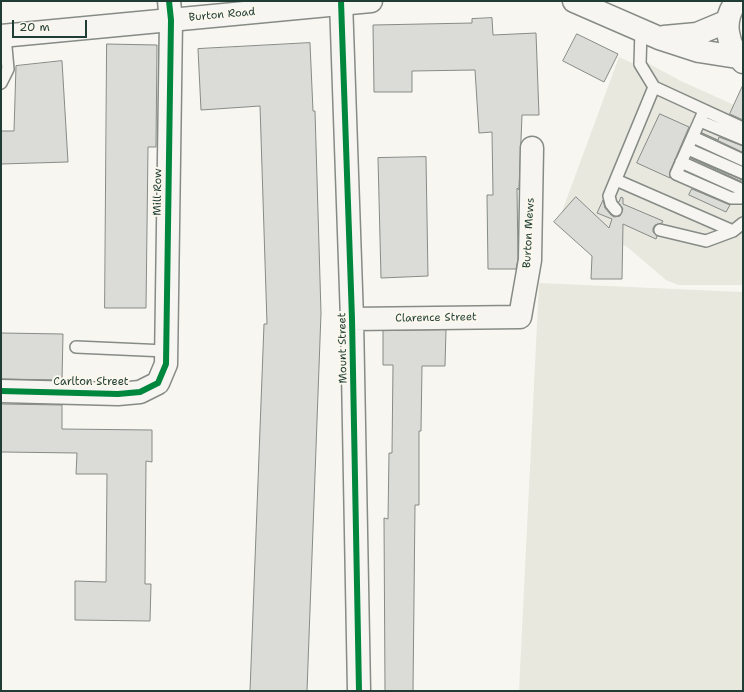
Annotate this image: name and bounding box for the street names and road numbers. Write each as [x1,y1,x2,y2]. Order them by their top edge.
street label: Burton Road [188,6,256,24]
street label: Mill Row [151,168,165,216]
street label: Burton Mews [521,197,537,269]
street label: Clarence Street [395,311,477,325]
street label: Mount Street [336,312,350,384]
street label: Carlton Street [53,375,129,389]

